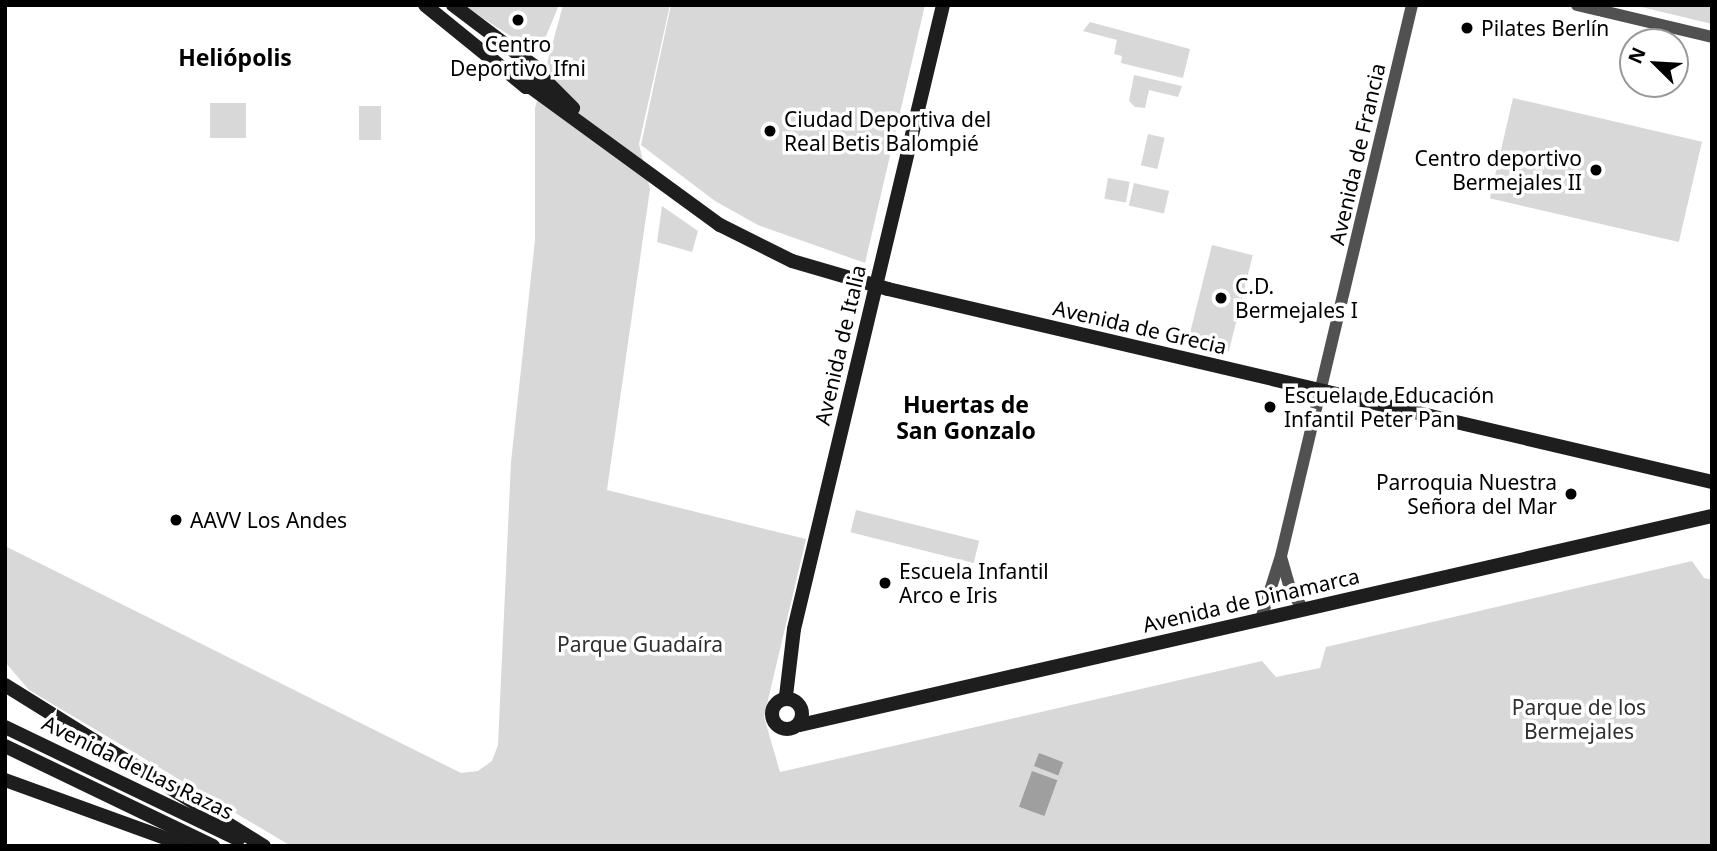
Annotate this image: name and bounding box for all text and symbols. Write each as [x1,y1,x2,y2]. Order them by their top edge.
marker: Centro Deportivo Ifni [510,12,526,28]
place label: Pilates Berlín [1481,15,1609,41]
marker: Pilates Berlín [1459,20,1475,36]
north arrow [1619,28,1689,98]
place label: Centro Deportivo Ifni [450,31,586,81]
district label: Heliópolis [178,43,292,71]
text: N [1622,43,1652,68]
street label: Avenida de Francia [1324,61,1390,247]
place label: Ciudad Deportiva del Real Betis Balompié [784,106,991,156]
marker: Ciudad Deportiva del Real Betis Balompié [762,123,778,139]
place label: Centro deportivo Bermejales II [1414,145,1582,195]
marker: Centro deportivo Bermejales II [1588,162,1604,178]
street label: Avenida de Italia [809,262,871,428]
place label: C.D. Bermejales I [1235,273,1358,323]
marker: C.D. Bermejales I [1213,290,1229,306]
street label: Avenida de Grecia [1051,295,1229,359]
place label: Escuela de Educación Infantil Peter Pan [1284,382,1494,432]
district label: Huertas de San Gonzalo [896,390,1036,444]
marker: Escuela de Educación Infantil Peter Pan [1262,399,1278,415]
place label: Parroquia Nuestra Señora del Mar [1376,469,1557,519]
marker: Parroquia Nuestra Señora del Mar [1563,486,1579,502]
place label: AAVV Los Andes [190,507,347,533]
marker: AAVV Los Andes [168,512,184,528]
place label: Escuela Infantil Arco e Iris [899,558,1049,608]
street label: Avenida de Dinamarca [1140,563,1362,637]
marker: Escuela Infantil Arco e Iris [877,575,893,591]
park label: Parque Guadaíra [557,631,723,657]
park label: Parque de los Bermejales [1512,694,1646,744]
street label: Avenida de Las Razas [38,710,238,824]

